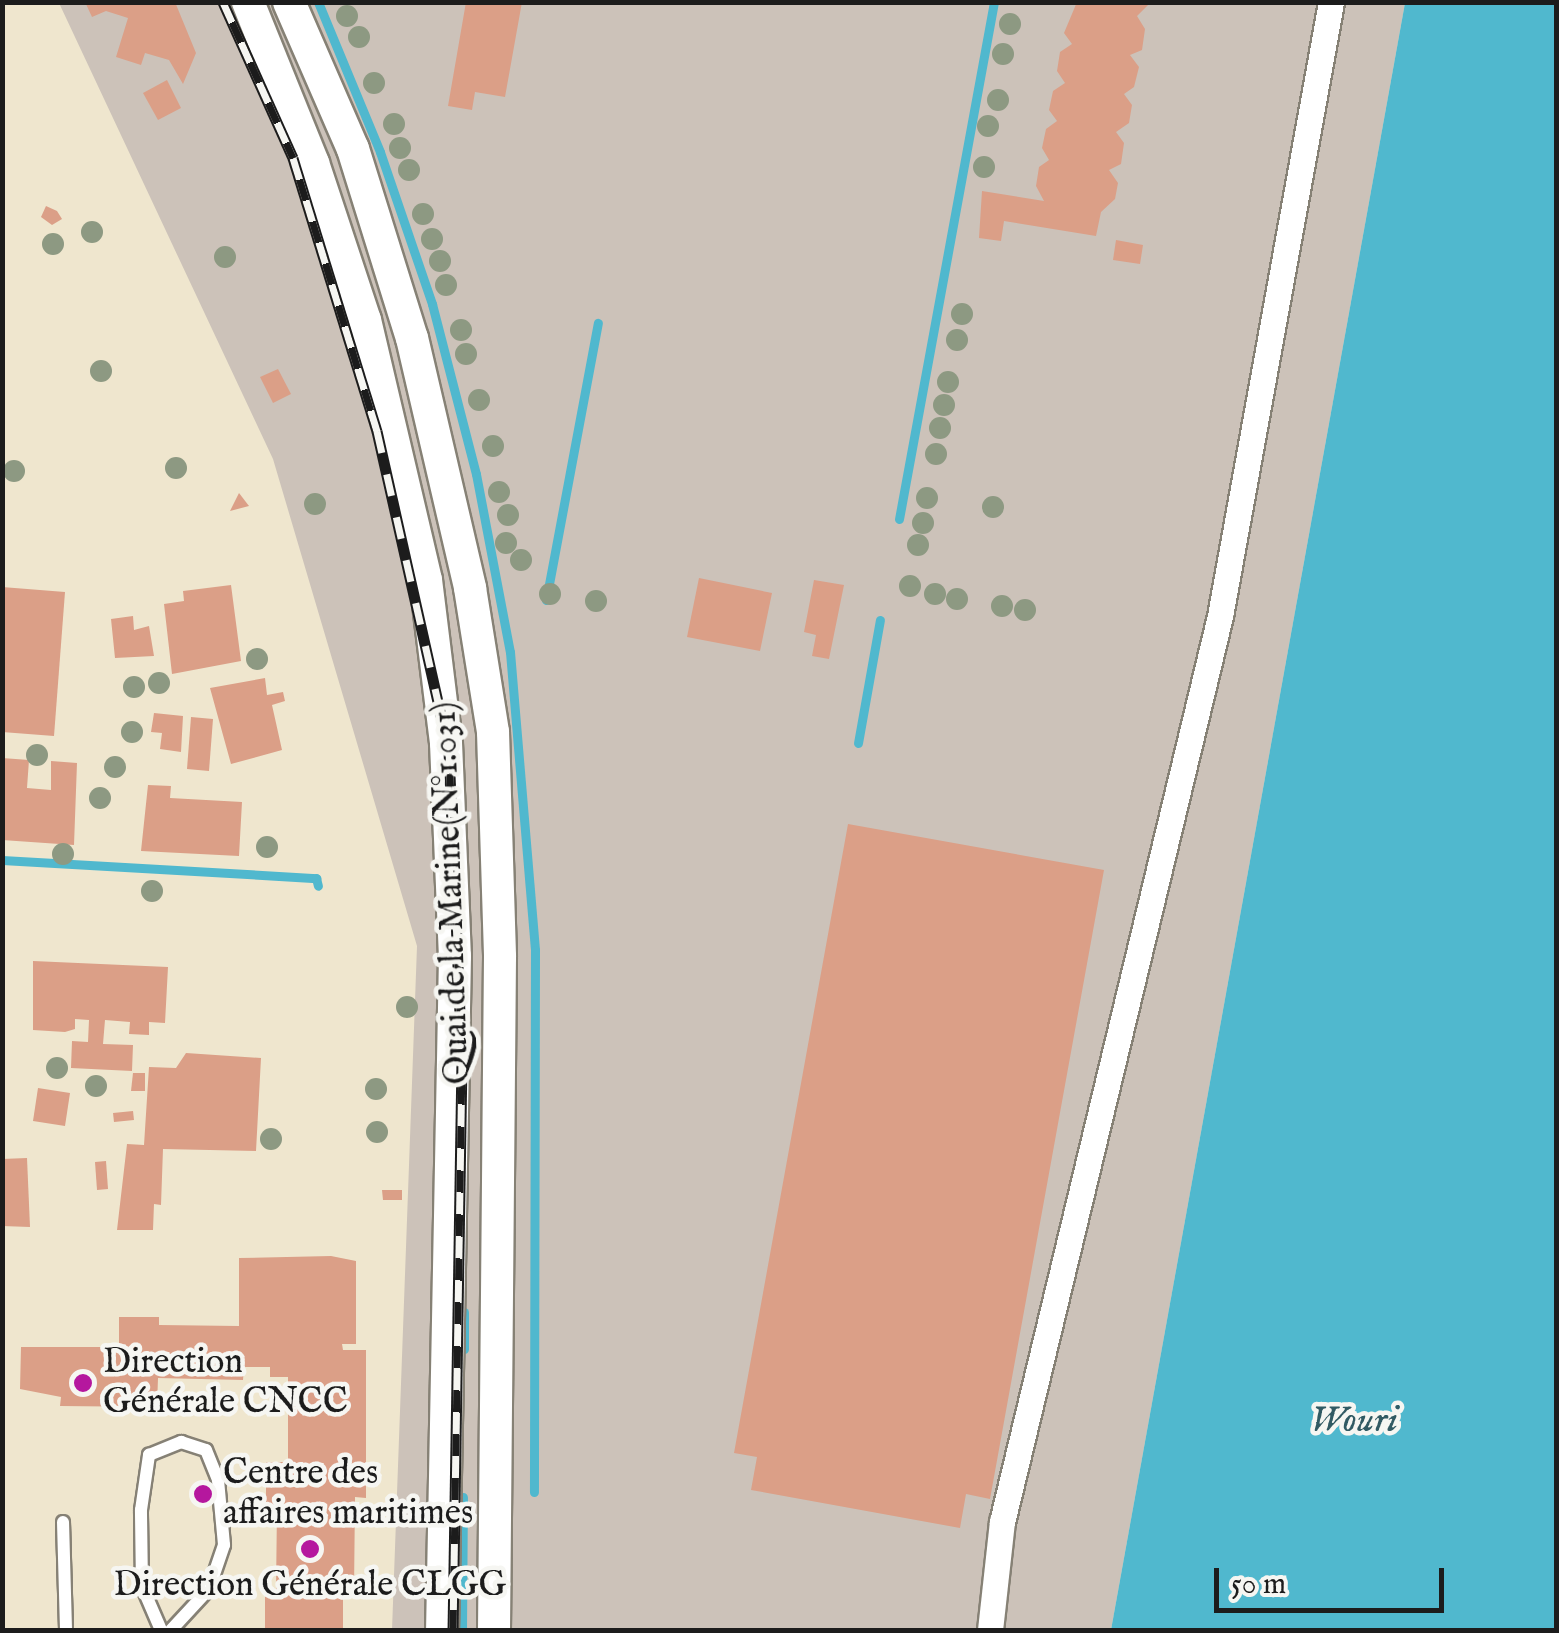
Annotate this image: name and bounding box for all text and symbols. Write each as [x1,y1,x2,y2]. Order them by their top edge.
street label: Quai de la Marine(N°1.031) [424,701,480,1085]
place label: Direction Générale CNCC [103,1342,348,1424]
marker: Direction Générale CNCC [72,1372,94,1394]
water label: Wouri [1310,1399,1398,1445]
place label: Centre des affaires maritimes [223,1453,473,1535]
marker: Centre des affaires maritimes [192,1483,214,1505]
marker: Direction Générale CLGG [299,1538,321,1560]
scale bar [1219,1548,1449,1610]
place label: Direction Générale CLGG [114,1565,506,1607]
text: 50 m [1231,1566,1286,1604]

